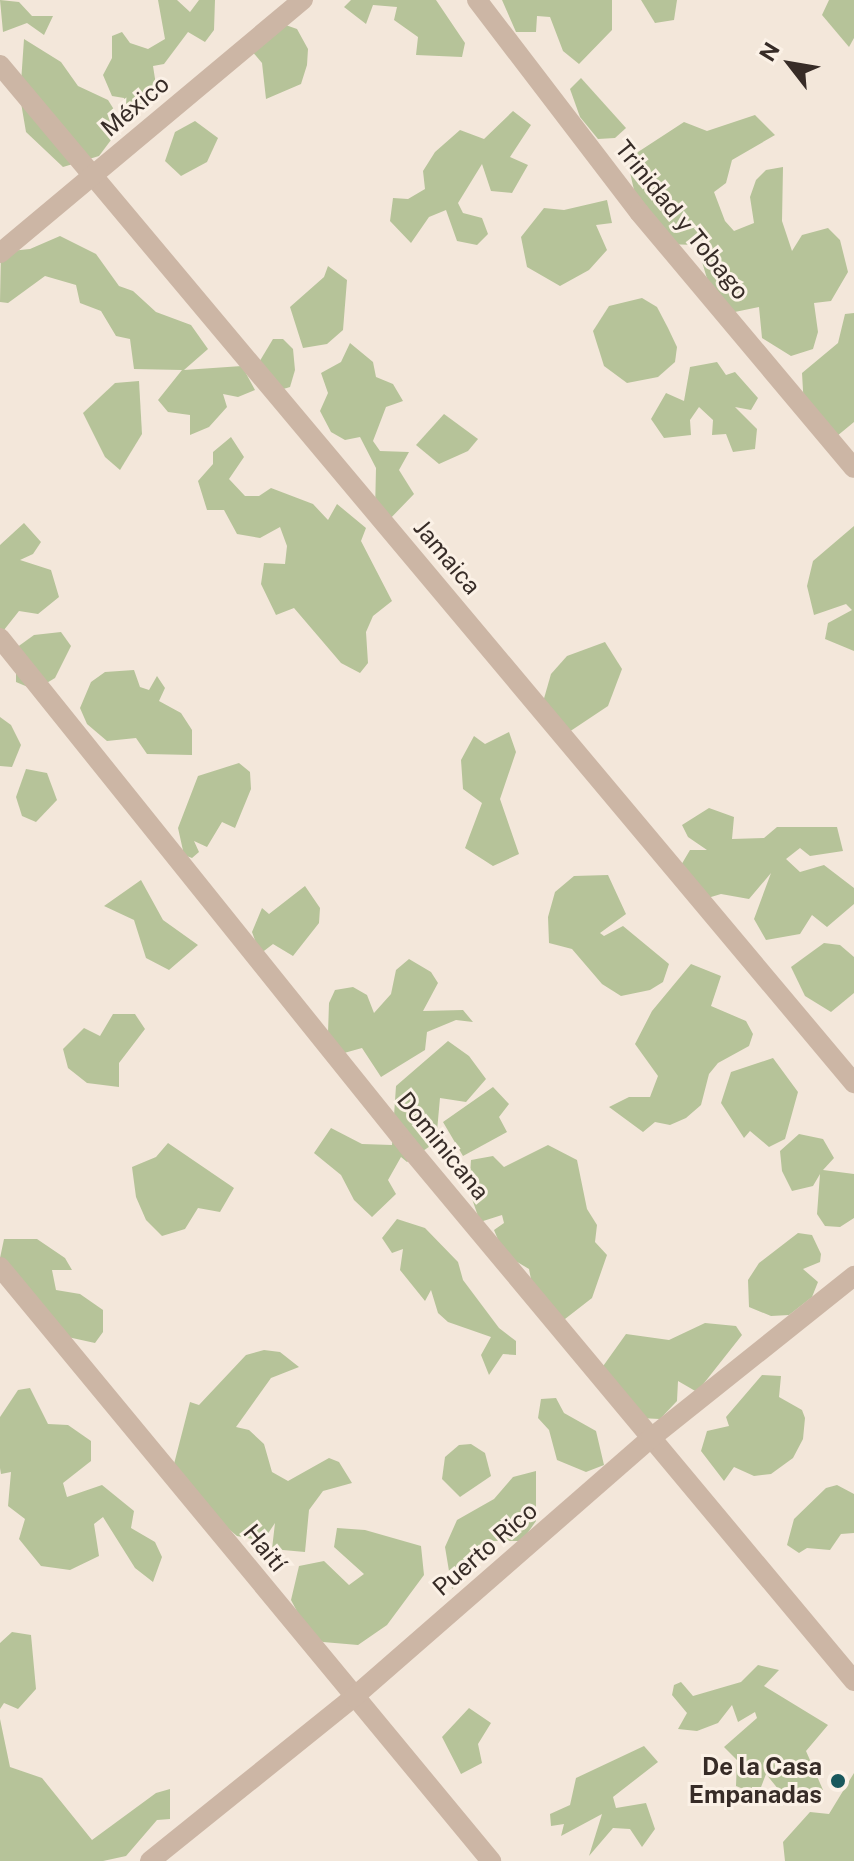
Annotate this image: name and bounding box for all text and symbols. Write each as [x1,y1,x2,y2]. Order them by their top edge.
north arrow [750,24,830,104]
text: N [754,38,785,66]
street label: México [95,69,175,143]
street label: Trinidad y Tobago [609,134,755,306]
street label: Jamaica [407,514,487,600]
street label: Dominicana [391,1086,495,1206]
street label: Puerto Rico [427,1496,543,1602]
street label: Haití [237,1518,293,1578]
place label: De la Casa Empanadas [689,1753,822,1809]
marker: De la Casa Empanadas [829,1772,847,1790]

